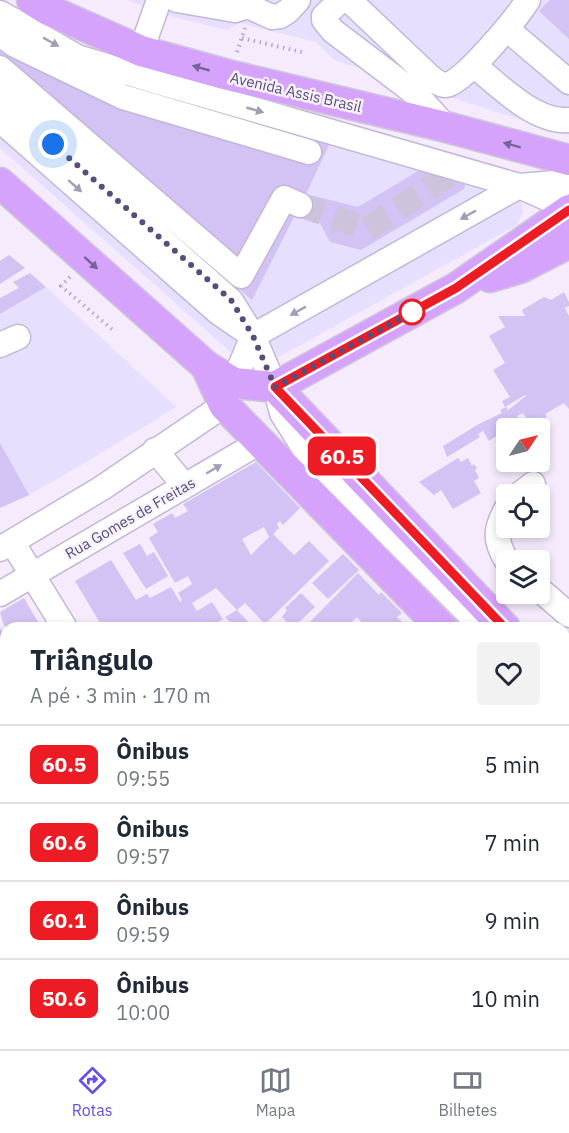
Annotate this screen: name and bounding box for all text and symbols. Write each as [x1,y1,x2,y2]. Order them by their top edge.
one-way arrow [43,37,60,47]
one-way arrow [192,63,210,72]
street label: Avenida Assis Brasil [228,68,364,116]
one-way arrow [246,106,264,115]
your location [38,129,68,159]
one-way arrow [503,139,522,149]
one-way arrow [67,179,82,192]
one-way arrow [459,210,476,220]
one-way arrow [83,256,98,269]
unlabelled marker [399,299,425,325]
one-way arrow [289,306,306,316]
north arrow [496,418,550,472]
map controls [496,418,550,604]
line badge: 60.5 [300,436,384,476]
text: 60.5 [320,442,364,470]
one-way arrow [206,464,223,474]
street label: Rua Gomes de Freitas [61,473,199,563]
button: locate [496,484,550,538]
button: layers [496,550,550,604]
text: Triângulo [30,641,153,678]
button: heart [477,642,540,705]
text: A pé · 3 min · 170 m [30,682,211,709]
text: Ônibus [116,736,189,765]
text: 60.5 [42,750,86,778]
text: 5 min [484,750,540,779]
text: 09:55 [116,765,170,792]
text: Ônibus [116,814,189,843]
text: 60.6 [42,828,86,856]
text: 7 min [484,828,540,857]
text: 09:57 [116,843,170,870]
text: Ônibus [116,892,189,921]
text: 60.1 [42,906,86,934]
text: 9 min [484,906,540,935]
text: 09:59 [116,921,170,948]
text: Ônibus [116,970,189,999]
text: 50.6 [42,984,86,1012]
text: 10 min [471,984,540,1013]
text: 10:00 [116,999,170,1026]
tab: Rotas [72,1064,113,1120]
tab: Mapa [256,1064,295,1120]
tab: Bilhetes [439,1064,497,1120]

